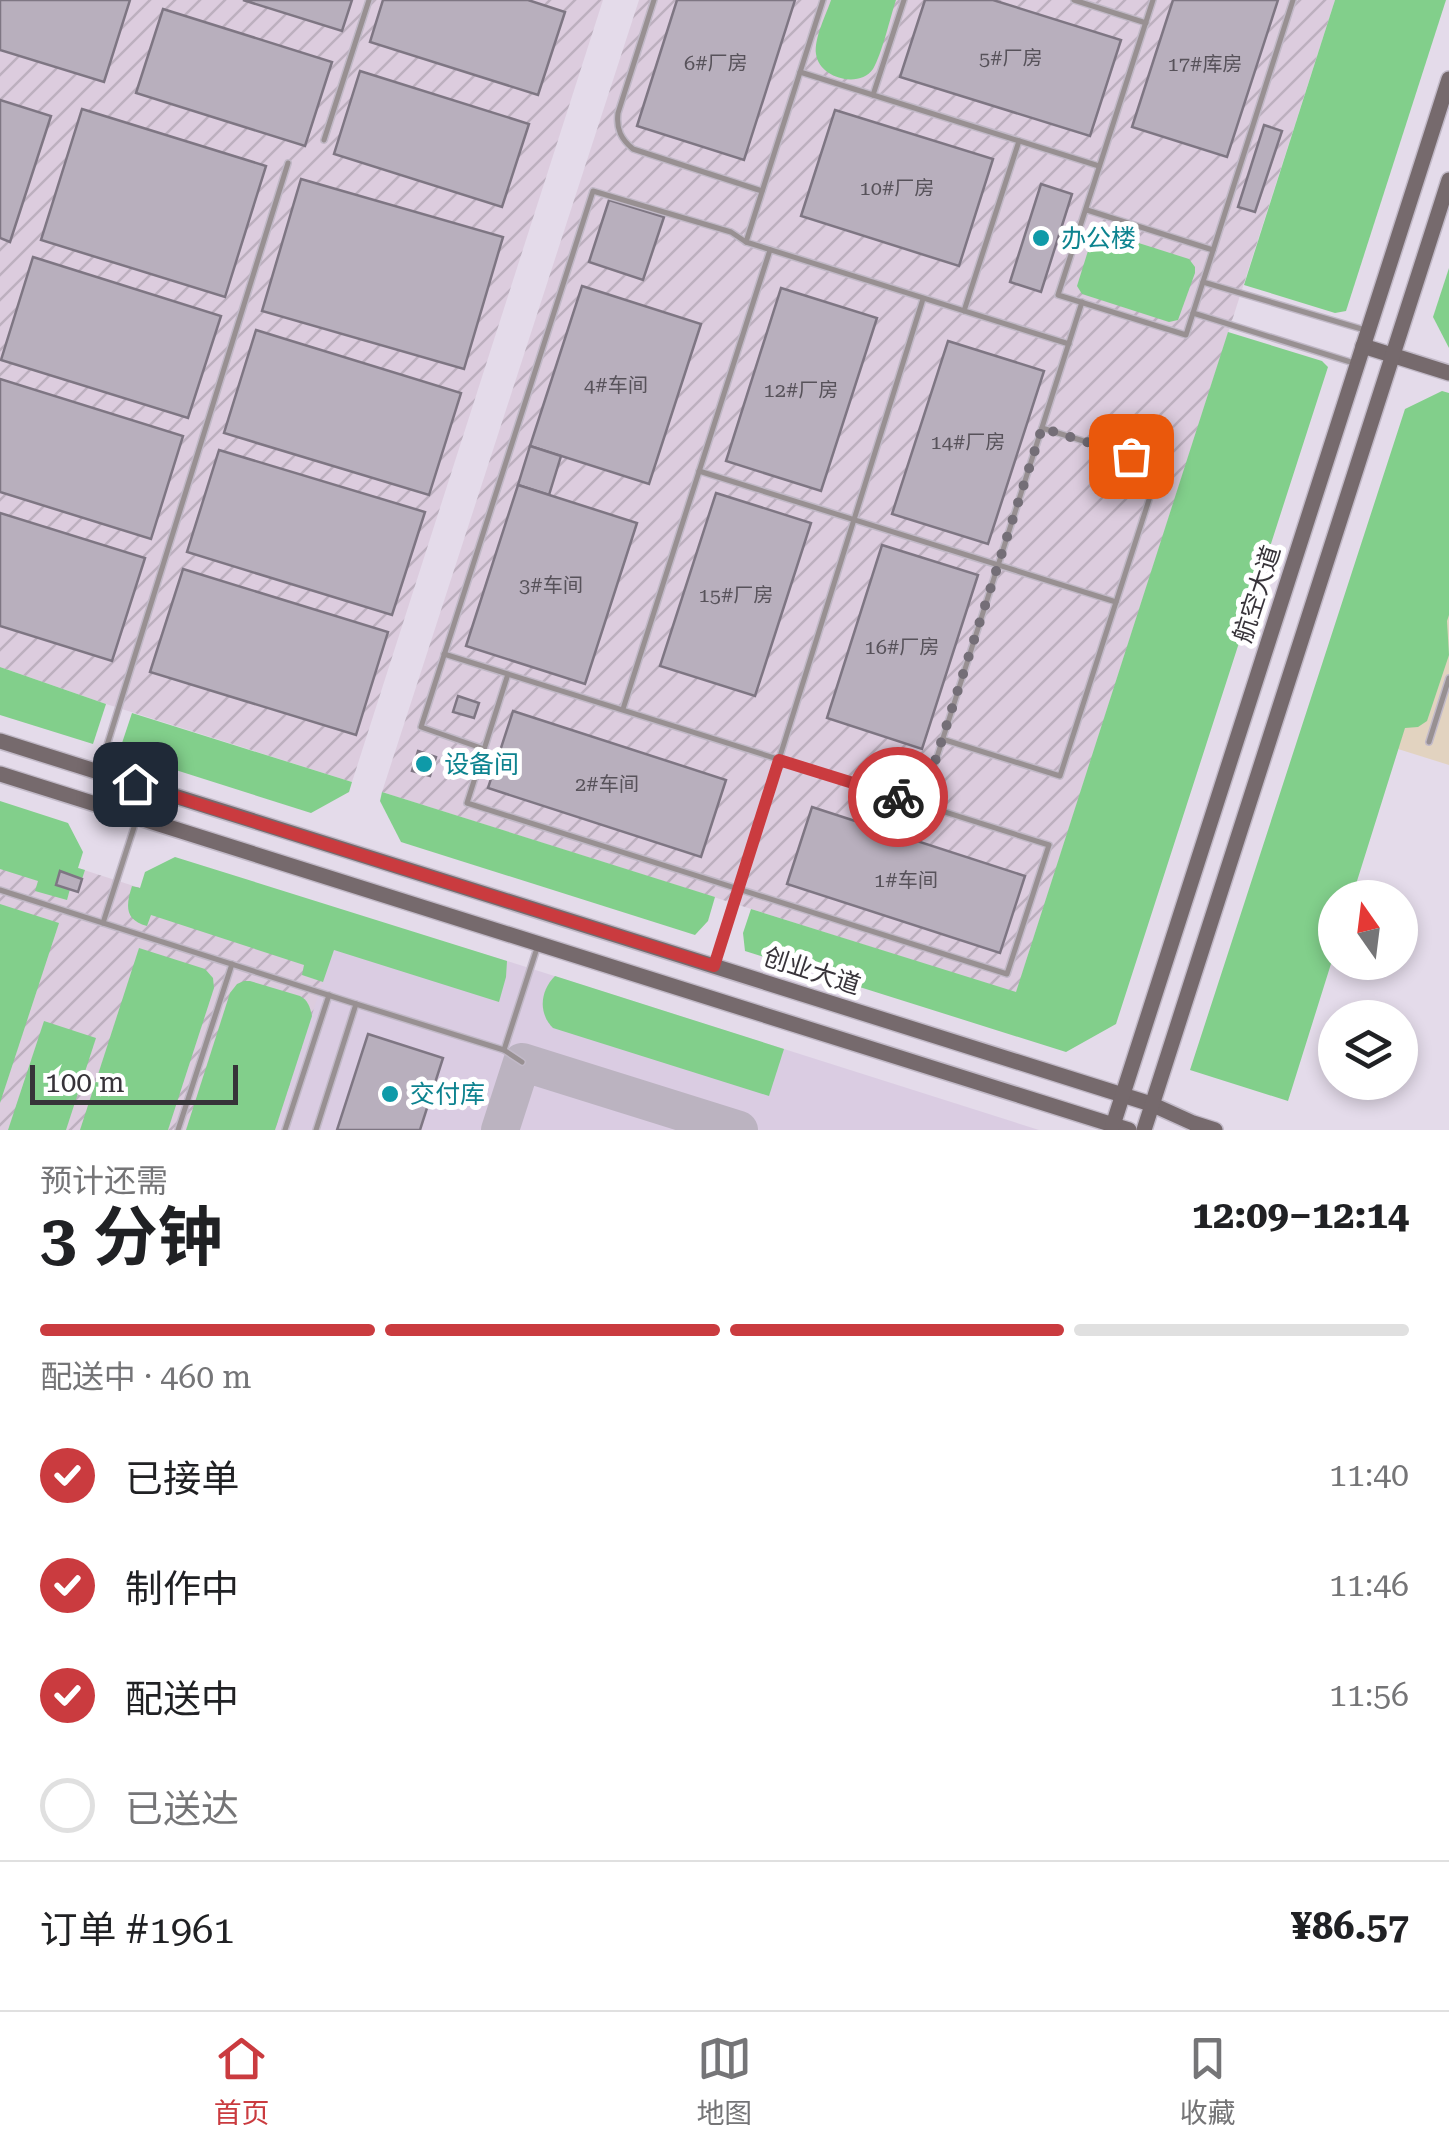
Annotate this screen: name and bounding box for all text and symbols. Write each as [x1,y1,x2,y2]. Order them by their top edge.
house number: 5#厂房 [979,46,1043,70]
house number: 6#厂房 [684,51,748,75]
house number: 17#库房 [1168,52,1242,76]
house number: 10#厂房 [860,176,934,200]
place label: 办公楼 [1061,224,1136,253]
marker: 办公楼 [1030,227,1052,249]
house number: 4#车间 [584,373,648,397]
house number: 12#厂房 [764,378,838,402]
pin [1089,414,1174,499]
icon: bag [1104,429,1159,484]
house number: 14#厂房 [931,430,1005,454]
street label: 航空大道 [1228,542,1286,646]
house number: 3#车间 [519,573,583,597]
house number: 15#厂房 [699,583,773,607]
house number: 16#厂房 [865,635,939,659]
pin [93,742,178,827]
courier [848,747,948,847]
place label: 设备间 [444,750,519,779]
marker: 设备间 [413,753,435,775]
icon: home [108,757,163,812]
icon: bike [871,770,926,825]
house number: 2#车间 [575,772,639,796]
house number: 1#车间 [874,868,938,892]
north arrow [1318,880,1418,980]
map controls [1318,880,1418,1100]
street label: 创业大道 [760,942,864,1000]
button: layers [1318,1000,1418,1100]
scale bar [30,1060,238,1104]
text: 100 m [45,1066,125,1099]
place label: 交付库 [410,1080,485,1109]
marker: 交付库 [379,1083,401,1105]
text: 预计还需 [40,1162,168,1200]
text: 12:09–12:14 [1192,1193,1409,1237]
text: 3 分钟 [40,1200,223,1276]
text: 配送中 · 460 m [40,1358,251,1396]
icon: check [40,1448,95,1503]
text: 11:40 [1329,1456,1409,1494]
text: 已接单 [125,1457,239,1501]
icon: check [40,1558,95,1613]
text: 11:46 [1329,1566,1409,1604]
text: 制作中 [125,1567,239,1611]
icon: check [40,1668,95,1723]
text: 11:56 [1329,1676,1409,1714]
text: 配送中 [125,1677,239,1721]
text: 已送达 [125,1787,239,1831]
text: ¥86.57 [1291,1904,1409,1948]
text: 订单 #1961 [40,1908,235,1952]
tab: 首页 [213,2031,270,2131]
tab: 地图 [696,2031,753,2131]
tab: 收藏 [1179,2031,1236,2131]

